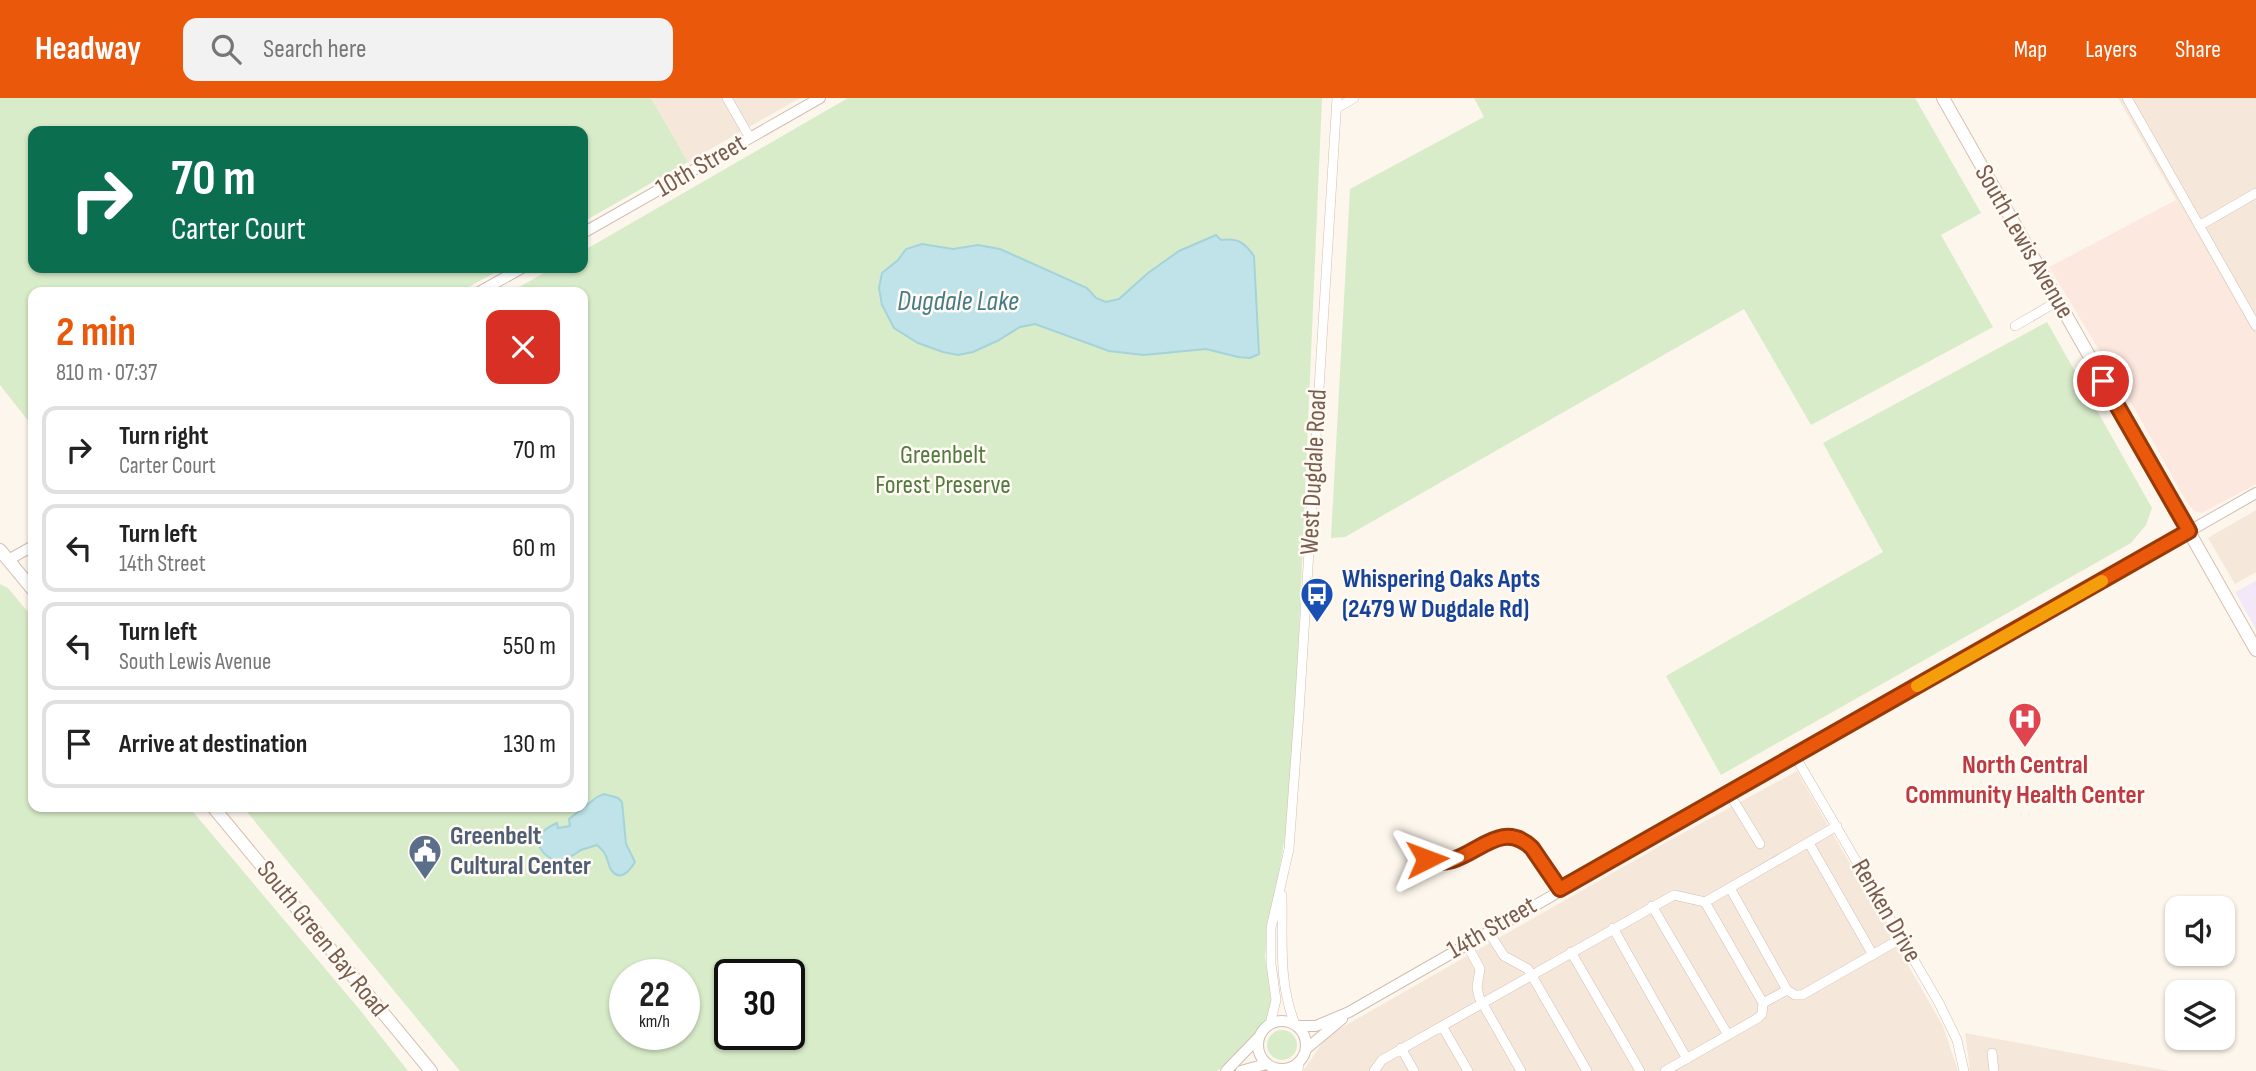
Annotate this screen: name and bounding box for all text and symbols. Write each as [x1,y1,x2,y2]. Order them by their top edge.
search box [183,18,673,81]
text: Headway [35,29,141,69]
icon: search [207,30,245,68]
text: Search here [263,34,366,65]
text: Map [2014,35,2047,64]
text: Layers [2085,35,2137,64]
text: Share [2175,35,2221,64]
street label: 10th Street [650,128,752,204]
text: 70 m [171,150,256,209]
icon: right [56,154,147,245]
street label: South Lewis Avenue [1968,160,2080,324]
text: Carter Court [171,210,306,249]
water label: Dugdale Lake [897,285,1019,318]
text: 2 min [56,307,136,358]
button: close [486,310,560,384]
pin [2073,351,2133,411]
text: 810 m · 07:37 [56,359,157,387]
icon: arrive [2084,362,2122,400]
street label: West Dugdale Road [1294,388,1334,556]
text: Turn right [119,421,208,452]
icon: right [60,431,98,469]
text: 70 m [513,435,556,466]
park label: Greenbelt Forest Preserve [875,440,1011,501]
text: Carter Court [119,452,216,480]
text: Turn left [119,519,197,550]
icon: left [60,529,98,567]
text: 60 m [512,533,556,564]
text: 14th Street [119,550,206,578]
place label: Whispering Oaks Apts (2479 W Dugdale Rd) [1342,564,1540,625]
bus stop icon: Whispering Oaks Apts (2479 W Dugdale Rd) [1298,575,1336,624]
text: Turn left [119,617,197,648]
icon: left [60,627,98,665]
text: 550 m [503,631,556,662]
text: South Lewis Avenue [119,648,271,676]
hospital icon: North Central Community Health Center [2006,700,2044,749]
icon: arrive [60,725,98,763]
text: Arrive at destination [119,729,307,760]
text: 130 m [504,729,556,760]
place label: North Central Community Health Center [1905,750,2145,811]
place label: Greenbelt Cultural Center [450,821,591,882]
position arrow [1390,822,1464,896]
public building icon: Greenbelt Cultural Center [406,832,444,881]
street label: Renken Drive [1844,854,1928,968]
street label: South Green Bay Road [250,855,394,1023]
street label: 14th Street [1442,890,1542,966]
map controls [2165,896,2235,1050]
button: sound [2165,896,2235,966]
speed limit sign: 30 [714,959,805,1050]
text: 22 [639,974,670,1017]
button: layers [2165,980,2235,1050]
text: km/h [639,1011,670,1032]

